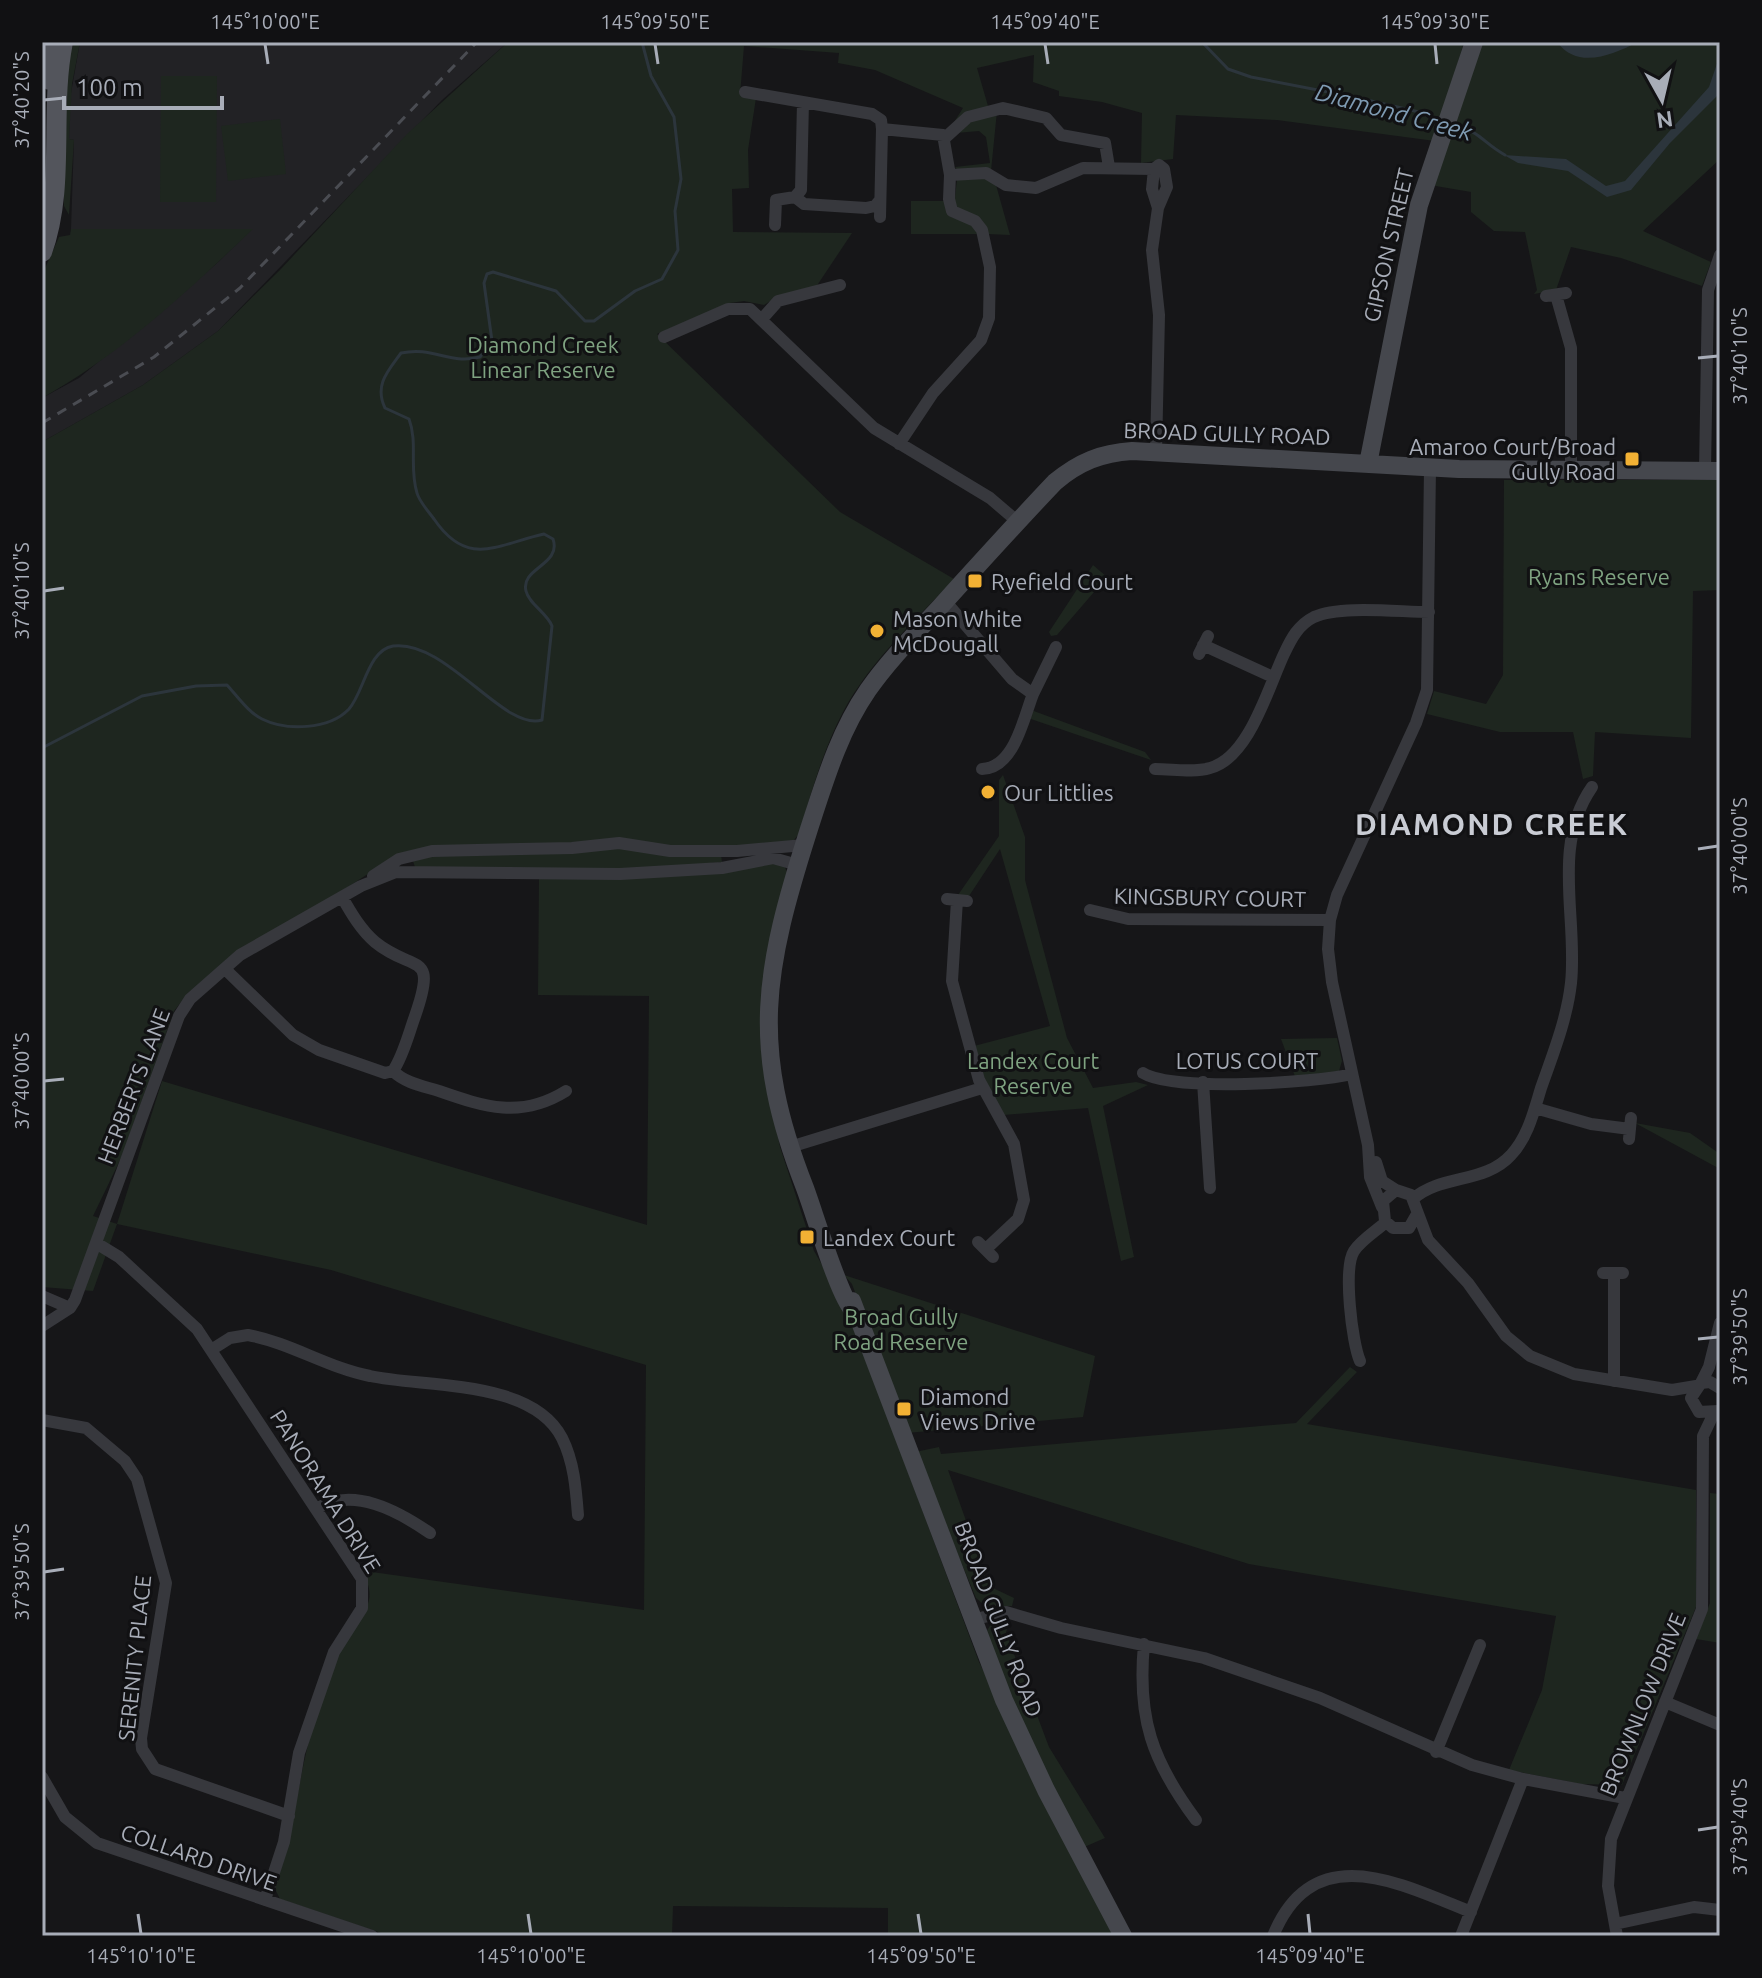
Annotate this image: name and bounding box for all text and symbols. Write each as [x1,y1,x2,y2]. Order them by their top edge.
text: 145°10'00"E [210,10,320,33]
text: 145°09'50"E [600,10,710,33]
text: 145°09'40"E [990,10,1100,33]
text: 145°09'30"E [1380,10,1490,33]
text: 37°40'20"S [10,51,33,149]
scale bar [64,60,222,110]
north arrow [1622,60,1702,140]
text: 100 m [76,74,143,101]
water label: Diamond Creek [1312,78,1476,146]
text: N [1655,107,1675,134]
street label: GIPSON STREET [1358,166,1418,324]
text: 37°40'10"S [1728,307,1751,405]
park label: Diamond Creek Linear Reserve [467,332,619,382]
street label: BROAD GULLY ROAD [1123,417,1331,449]
place label: Amaroo Court/Broad Gully Road [1409,434,1616,484]
marker: Amaroo Court/Broad Gully Road [1623,450,1641,468]
text: 37°40'10"S [10,542,33,640]
park label: Ryans Reserve [1528,564,1670,589]
place label: Ryefield Court [991,569,1133,594]
marker: Ryefield Court [966,572,984,590]
place label: Mason White McDougall [893,606,1022,656]
marker: Mason White McDougall [868,622,886,640]
place label: Our Littlies [1004,780,1114,805]
marker: Our Littlies [979,783,997,801]
text: 37°40'00"S [1728,797,1751,895]
district label: DIAMOND CREEK [1355,807,1629,841]
street label: KINGSBURY COURT [1114,883,1306,911]
street label: HERBERTS LANE [92,1005,174,1167]
text: 37°40'00"S [10,1032,33,1130]
park label: Landex Court Reserve [967,1048,1099,1098]
street label: LOTUS COURT [1176,1048,1318,1073]
place label: Landex Court [823,1225,955,1250]
marker: Landex Court [798,1228,816,1246]
text: 37°39'50"S [1728,1288,1751,1386]
park label: Broad Gully Road Reserve [834,1304,968,1354]
place label: Diamond Views Drive [920,1384,1036,1434]
marker: Diamond Views Drive [895,1400,913,1418]
street label: PANORAMA DRIVE [266,1405,386,1577]
street label: BROAD GULLY ROAD [950,1518,1048,1720]
text: 37°39'50"S [10,1523,33,1621]
street label: SERENITY PLACE [113,1574,155,1742]
street label: BROWNLOW DRIVE [1594,1609,1690,1799]
text: 37°39'40"S [1728,1778,1751,1876]
street label: COLLARD DRIVE [118,1819,280,1895]
text: 145°10'10"E [86,1944,196,1967]
text: 145°10'00"E [476,1944,586,1967]
text: 145°09'50"E [866,1944,976,1967]
text: 145°09'40"E [1255,1944,1365,1967]

